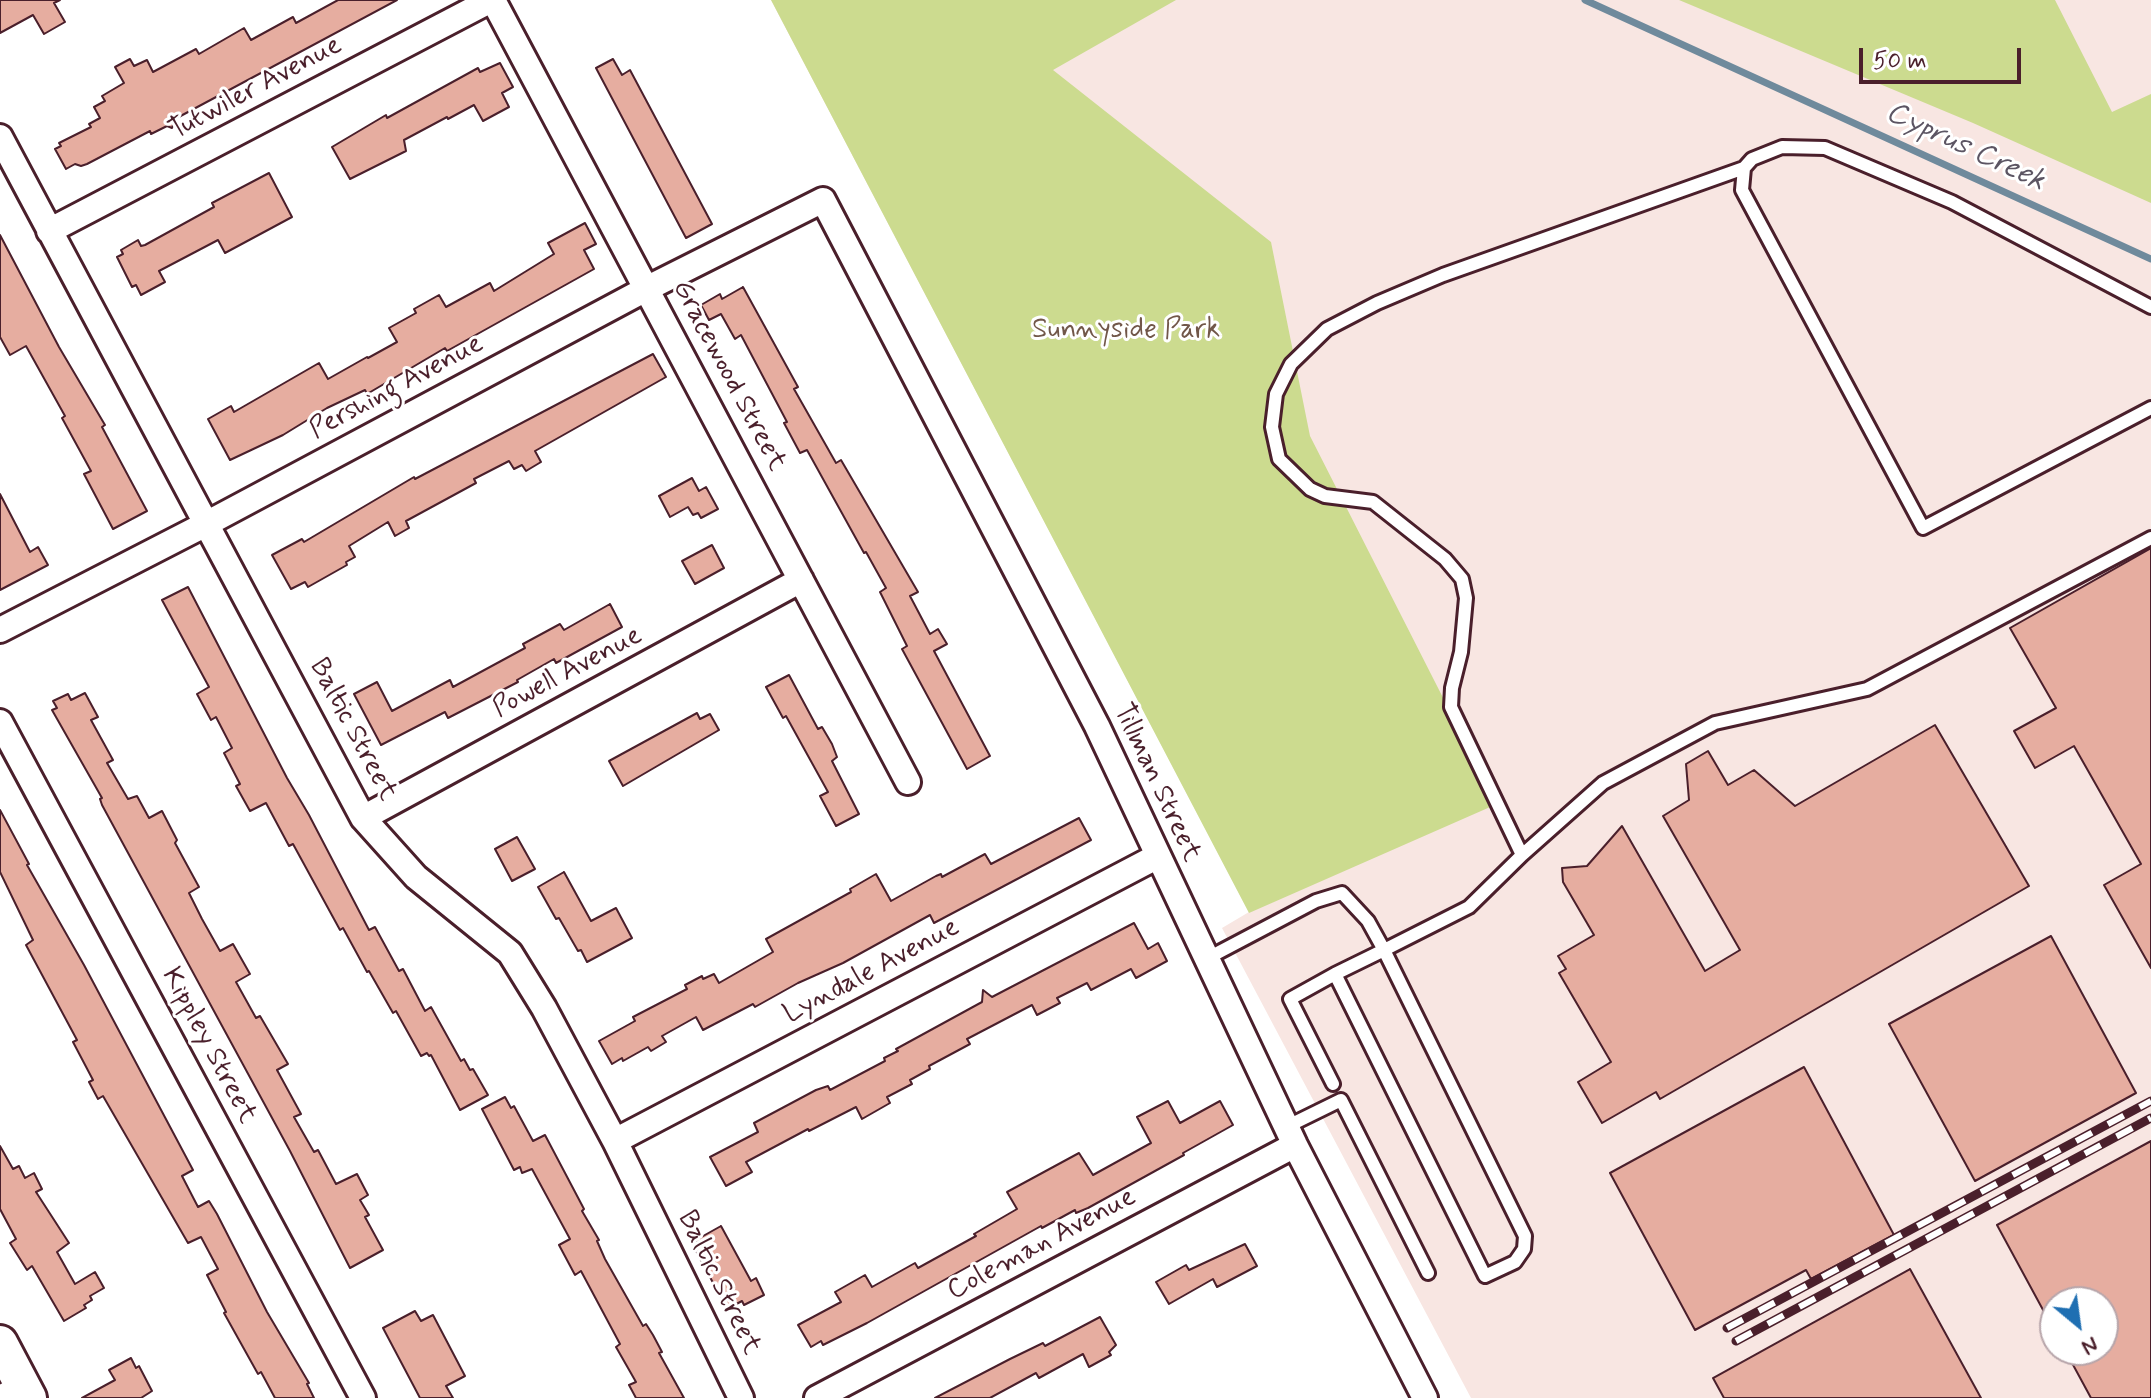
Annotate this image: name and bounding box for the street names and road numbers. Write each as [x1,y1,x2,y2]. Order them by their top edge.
street label: Tutwiler Avenue [164,29,348,149]
street label: Gracewood Street [664,275,792,477]
street label: Pershing Avenue [304,328,490,448]
street label: Powell Avenue [488,620,648,726]
street label: Baltic Street [301,653,403,807]
street label: Tillman Street [1105,698,1207,868]
street label: Lyndale Avenue [778,912,966,1032]
street label: Kippley Street [153,962,263,1130]
street label: Coleman Avenue [942,1181,1142,1309]
street label: Baltic Street [669,1205,767,1361]

